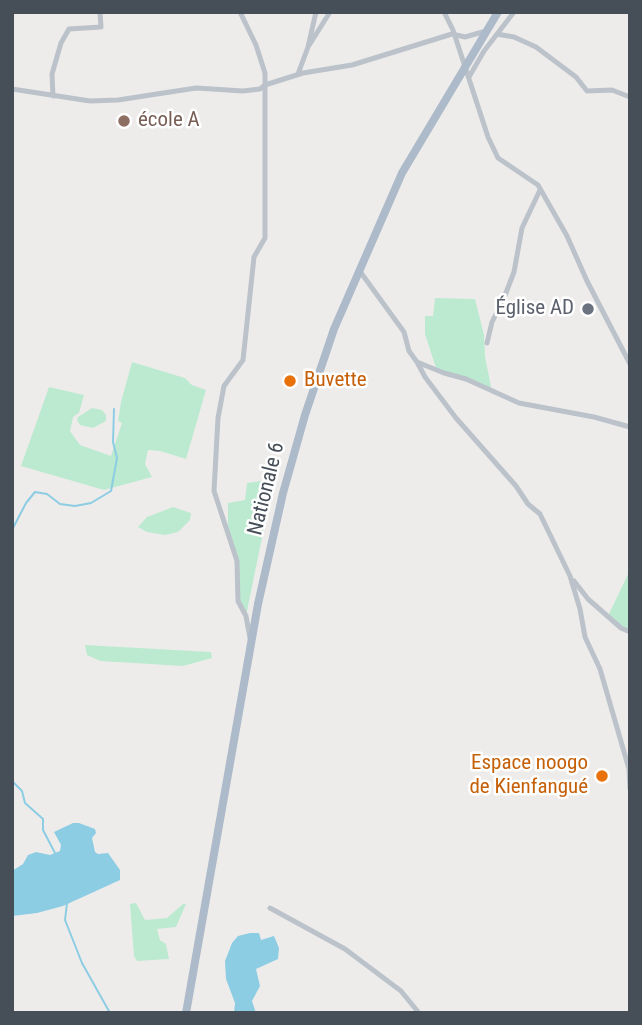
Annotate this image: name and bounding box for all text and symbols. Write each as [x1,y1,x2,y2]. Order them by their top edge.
place label: école A [138,108,200,134]
marker: école A [116,113,132,129]
place label: Église AD [495,296,574,322]
marker: Église AD [580,301,596,317]
place label: Buvette [304,368,367,394]
marker: Buvette [282,373,298,389]
street label: Nationale 6 [243,440,291,538]
place label: Espace noogo de Kienfangué [469,751,588,801]
marker: Espace noogo de Kienfangué [594,768,610,784]

